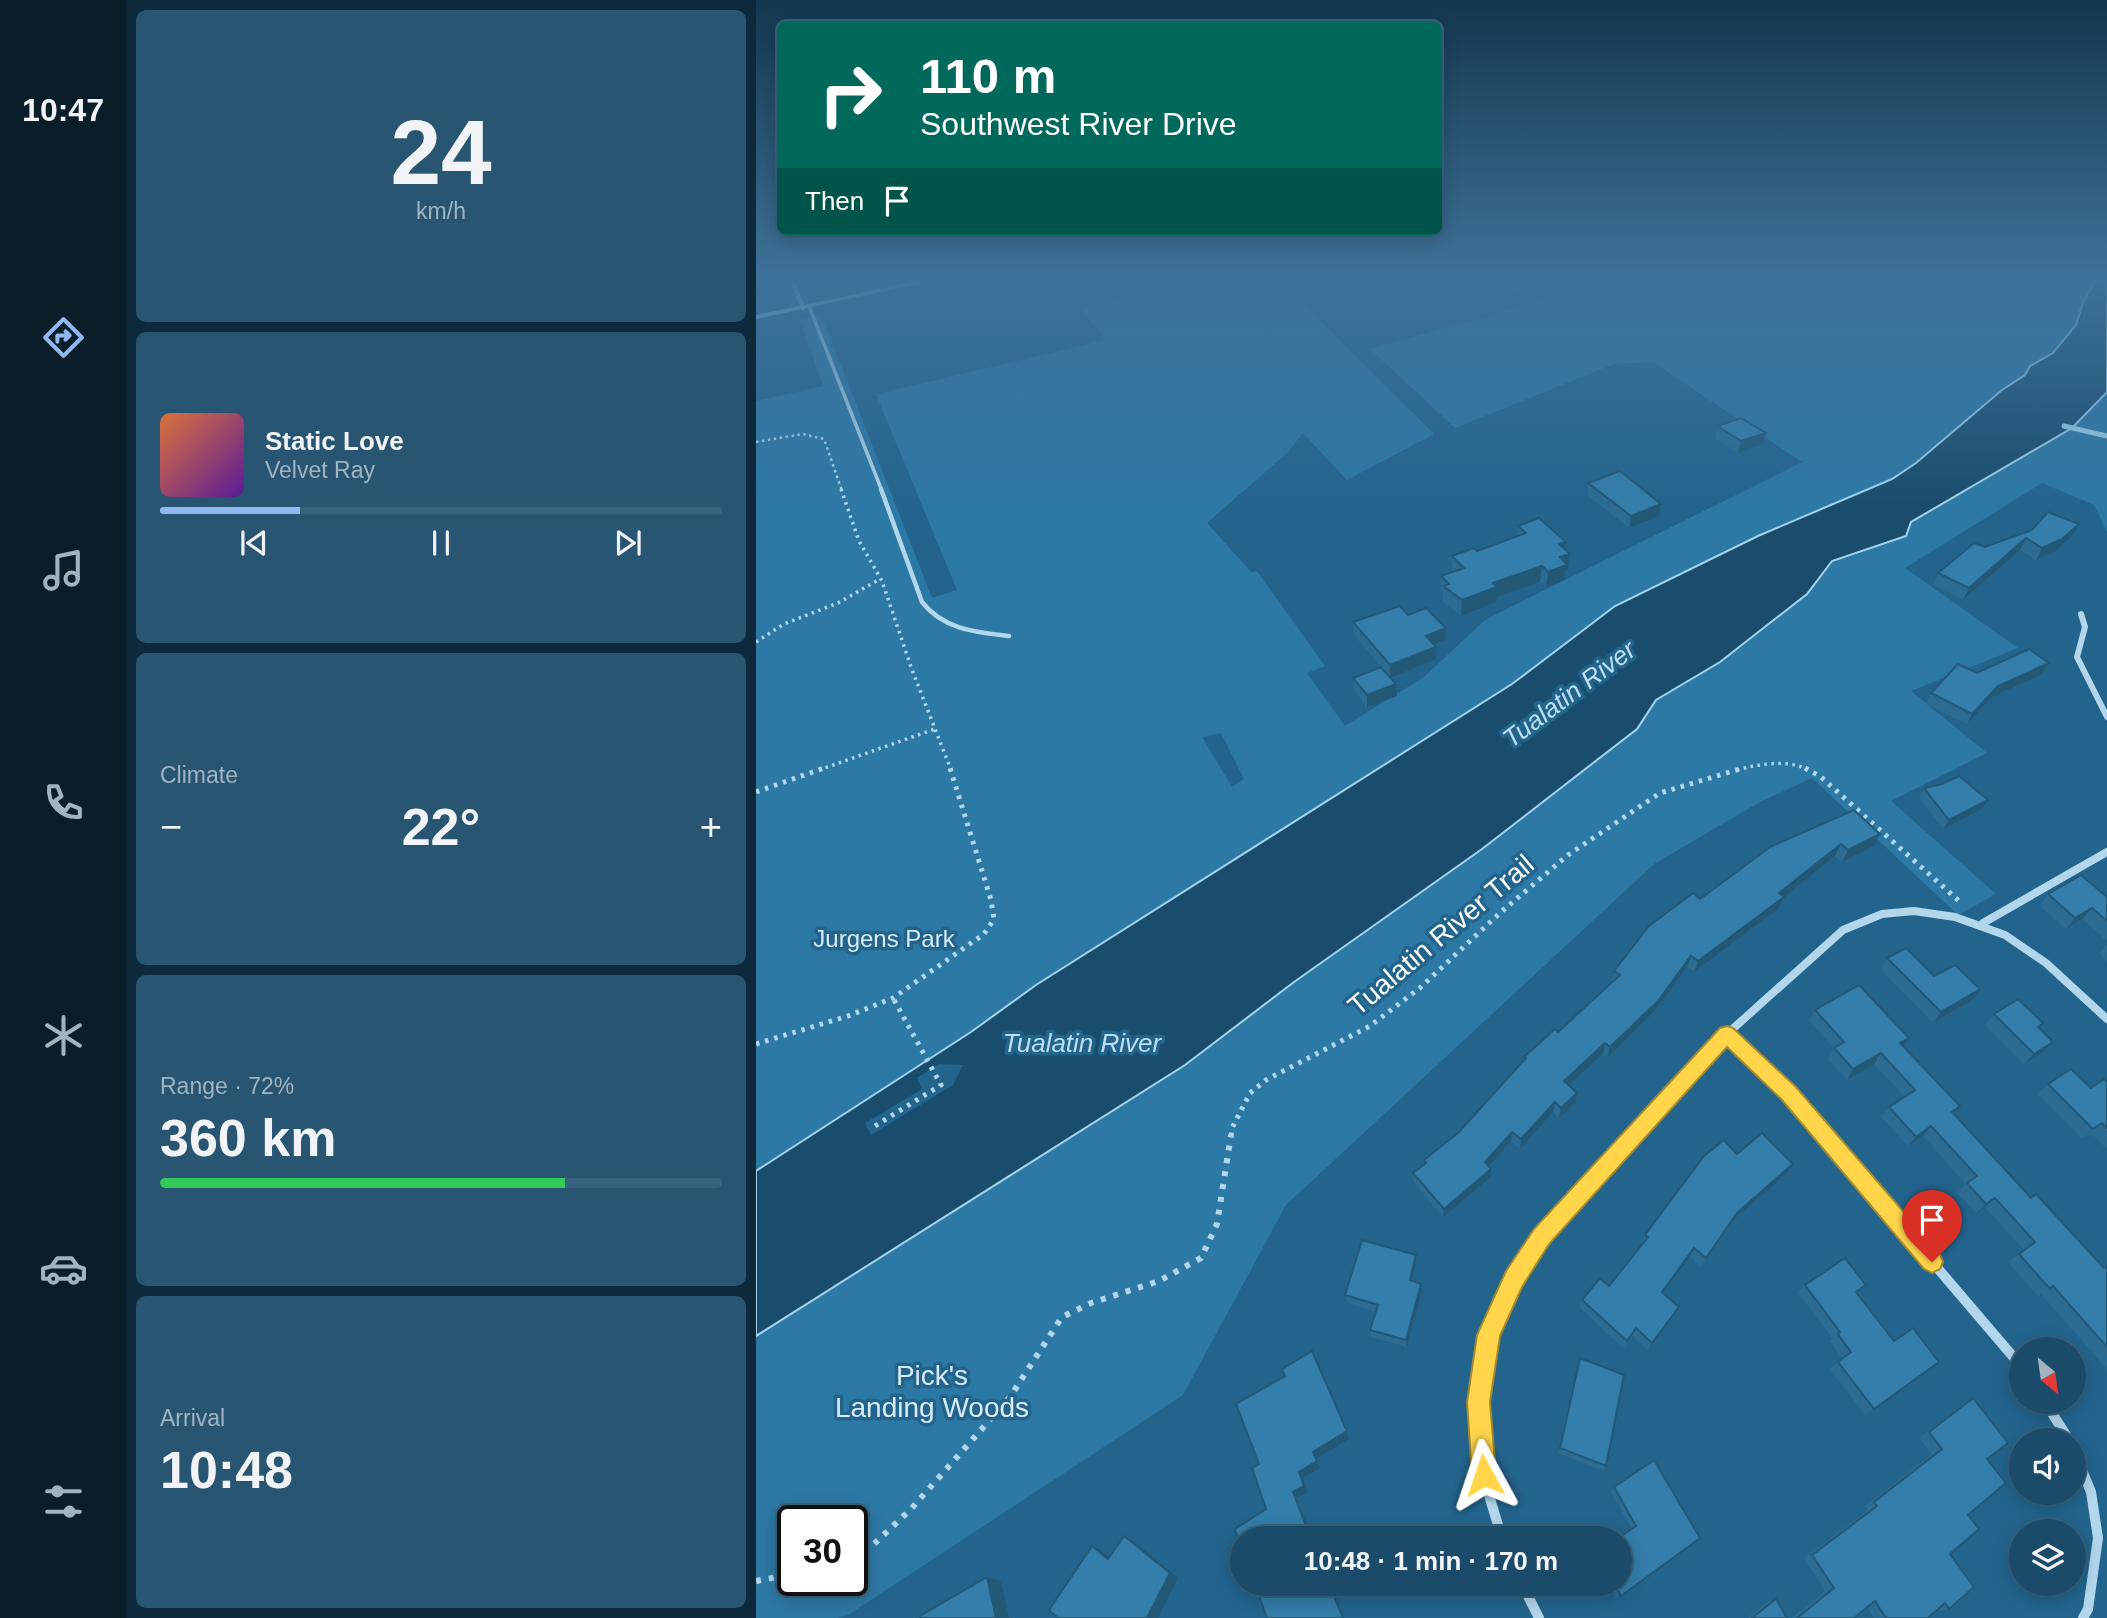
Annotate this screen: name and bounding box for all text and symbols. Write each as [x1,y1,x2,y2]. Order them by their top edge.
icon: right [805,49,896,140]
text: 110 m [920,49,1056,103]
text: 10:47 [22,92,104,128]
text: 24 [390,102,492,203]
text: Southwest River Drive [920,106,1237,142]
icon: arrive [878,182,916,220]
text: Then [805,186,864,216]
text: km/h [416,198,466,224]
icon: directions [39,313,88,362]
text: Static Love [265,426,404,456]
text: Velvet Ray [265,457,375,483]
icon: previous [235,524,273,562]
icon: pause [422,524,460,562]
icon: next [609,524,647,562]
icon: music [39,546,88,595]
water label: Tualatin River [1497,634,1642,754]
text: Climate [160,762,238,788]
icon: phone [39,778,88,827]
text: 22° [402,798,480,856]
text: − [160,806,182,848]
text: + [700,806,722,848]
street label: Tualatin River Trail [1342,848,1540,1022]
park label: Jurgens Park [813,925,956,952]
icon: climate [39,1011,88,1060]
water label: Tualatin River [1003,1028,1163,1058]
text: Range · 72% [160,1073,294,1099]
text: 360 km [160,1109,336,1167]
pin [1902,1190,1962,1262]
icon: arrive [1913,1201,1951,1239]
icon: car [39,1244,88,1293]
north arrow [2009,1337,2086,1414]
map controls [2009,1337,2086,1596]
park label: Pick's Landing Woods [835,1360,1029,1423]
text: Arrival [160,1405,225,1431]
button: sound [2009,1428,2086,1505]
position arrow [1447,1438,1521,1512]
text: 10:48 [160,1441,293,1499]
icon: filters [39,1477,88,1526]
speed limit sign: 30 [777,1505,868,1596]
button: layers [2009,1519,2086,1596]
text: 10:48 · 1 min · 170 m [1304,1546,1558,1576]

